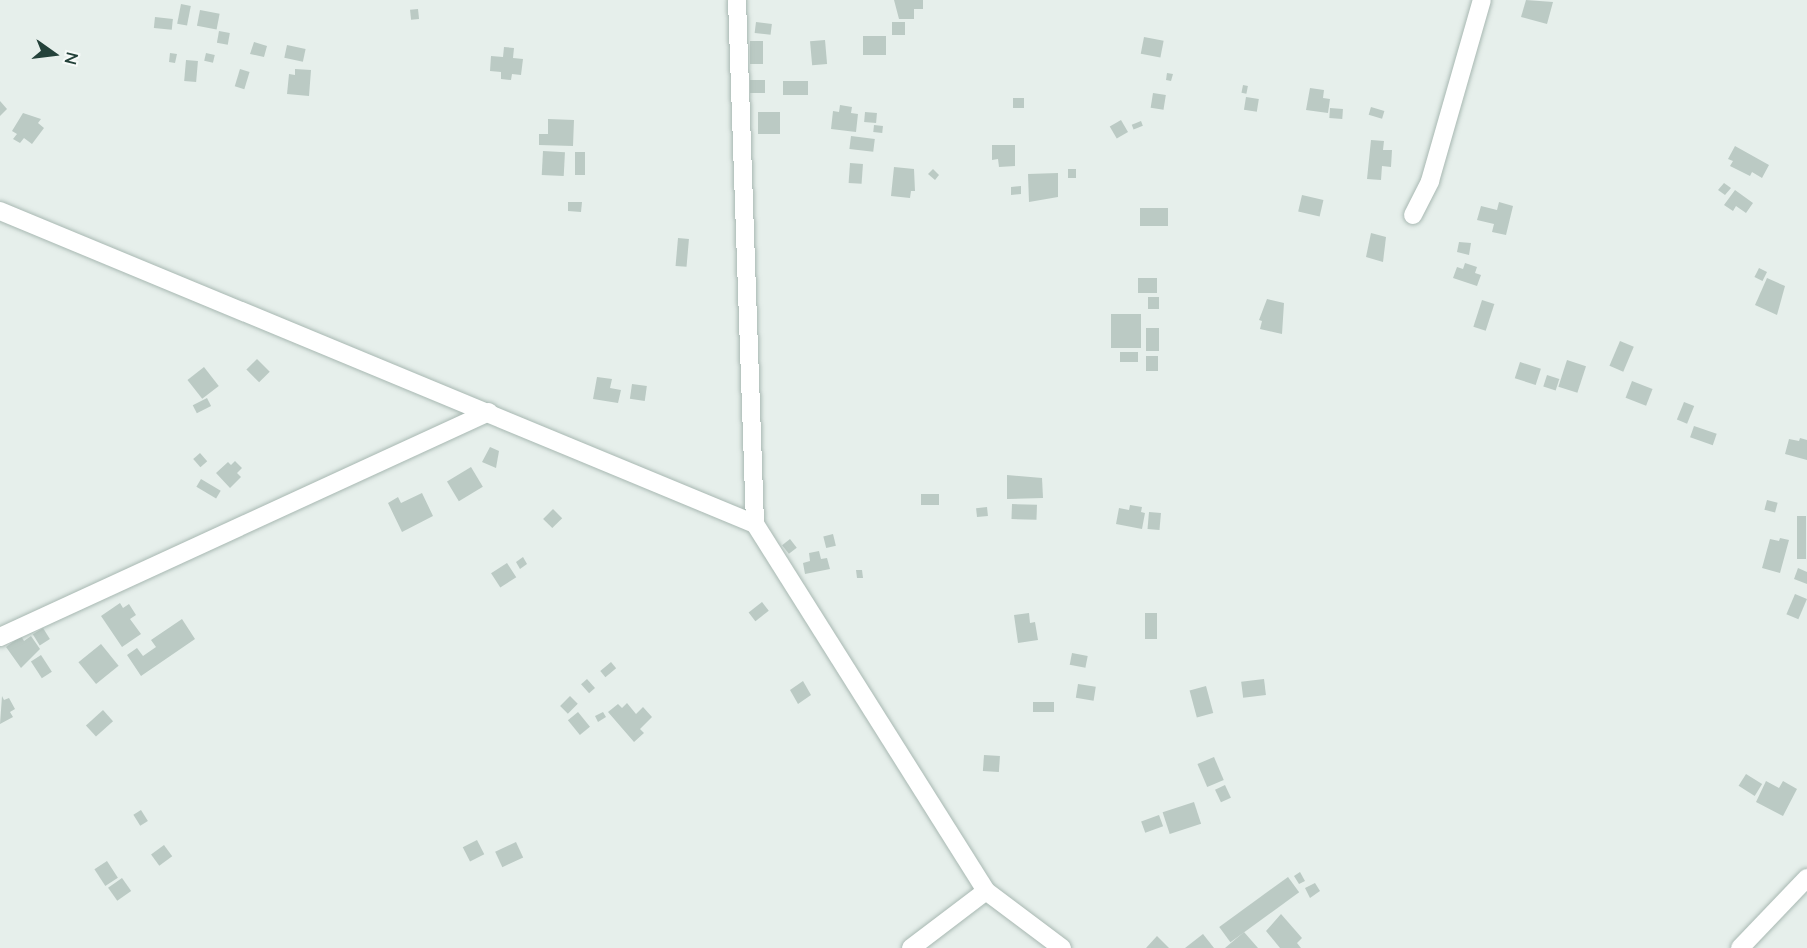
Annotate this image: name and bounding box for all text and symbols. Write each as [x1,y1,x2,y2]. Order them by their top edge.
north arrow [24,24,84,84]
text: N [61,50,83,67]

